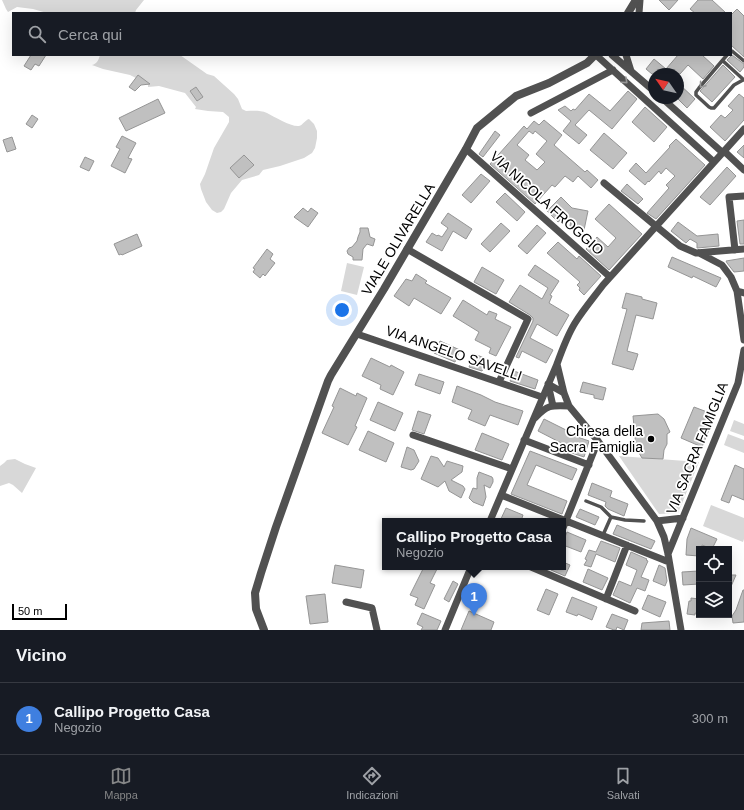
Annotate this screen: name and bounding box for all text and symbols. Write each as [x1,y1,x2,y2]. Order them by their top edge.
search box [12,12,732,56]
icon: search [26,23,48,45]
text: Cerca qui [58,26,122,43]
north arrow [648,68,684,104]
one-way arrow [620,76,628,84]
one-way arrow [700,80,707,87]
street label: VIA NICOLA FROGGIO [487,148,607,258]
street label: VIALE OLIVARELLA [358,179,438,298]
your location [332,300,352,320]
street label: VIA ANGELO SAVELLI [384,322,524,384]
street label: VIA SACRA FAMIGLIA [663,379,731,517]
place label: Chiesa della Sacra Famiglia [550,423,643,455]
marker: Chiesa della Sacra Famiglia [646,434,656,444]
popup [382,518,566,570]
text: Callipo Progetto Casa [396,528,552,545]
text: Negozio [396,545,444,560]
map controls [696,546,732,618]
button: locate [696,546,732,582]
button: layers [696,582,732,618]
pin: 1 [461,583,487,616]
scale bar [12,602,67,621]
text: 50 m [18,605,42,617]
text: Vicino [16,646,67,665]
text: Callipo Progetto Casa [54,703,210,720]
text: 1 [25,711,33,726]
text: 300 m [692,711,728,726]
text: Negozio [54,720,102,735]
tab: Mappa [104,765,138,801]
tab: Indicazioni [346,765,398,801]
tab: Salvati [607,765,640,801]

